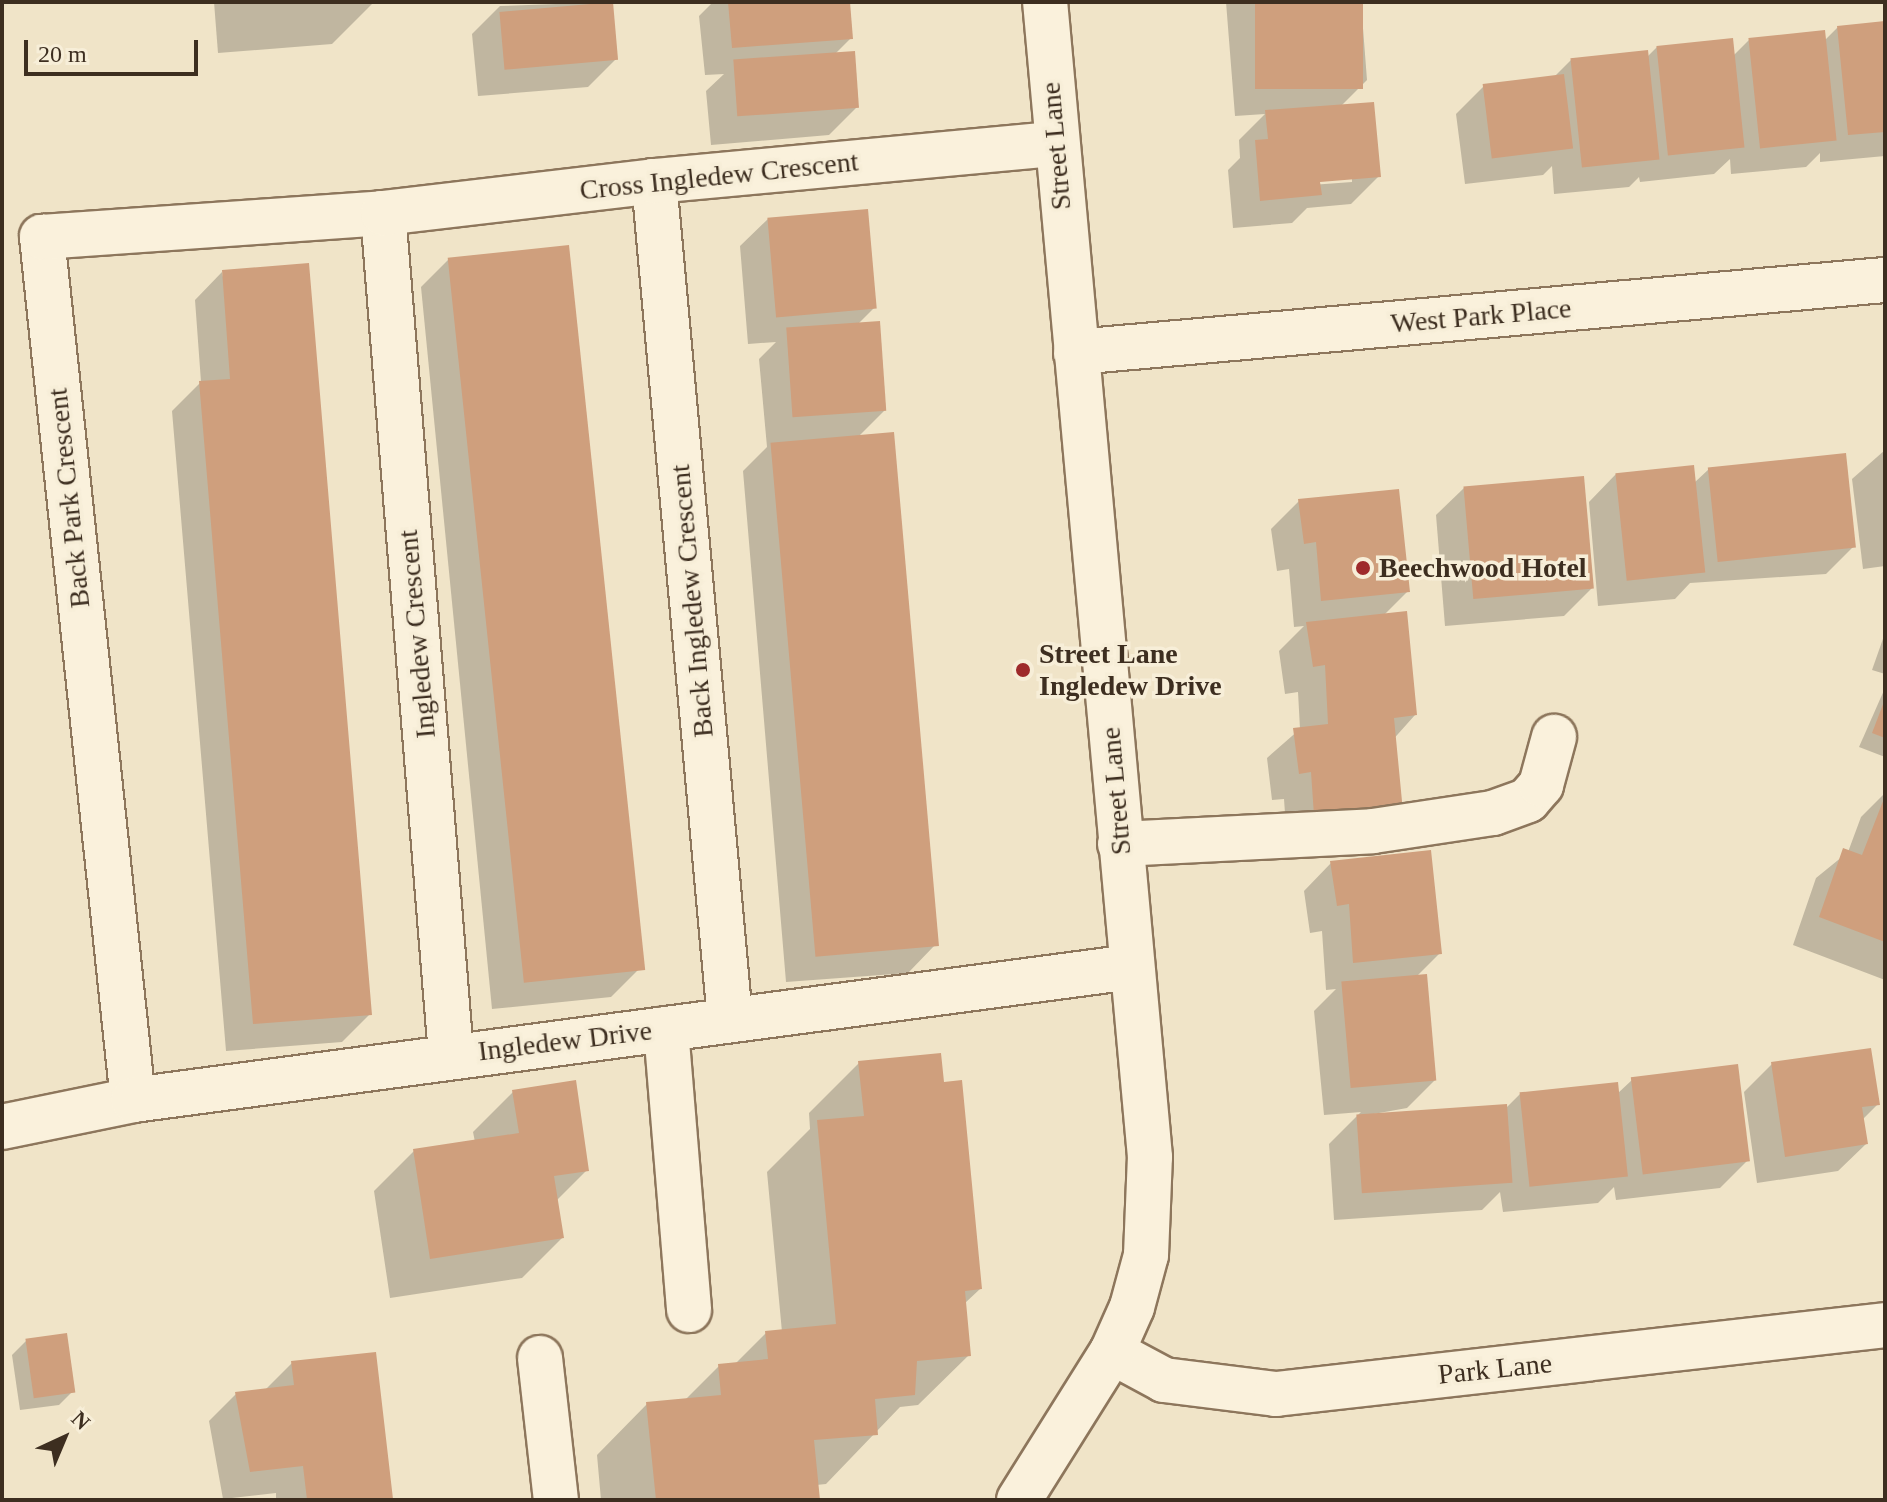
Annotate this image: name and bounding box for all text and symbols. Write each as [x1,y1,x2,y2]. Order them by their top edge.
scale bar [28,24,202,74]
text: 20 m [38,41,87,67]
street label: Street Lane [1034,81,1078,211]
street label: Cross Ingledew Crescent [578,145,860,207]
street label: West Park Place [1389,291,1573,341]
street label: Back Park Crescent [41,386,97,610]
street label: Back Ingledew Crescent [663,463,721,739]
street label: Ingledew Crescent [391,528,443,740]
place label: Beechwood Hotel [1379,551,1587,585]
marker: Beechwood Hotel [1354,559,1372,577]
place label: Street Lane Ingledew Drive [1039,637,1222,703]
marker: Street Lane Ingledew Drive [1014,661,1032,679]
street label: Street Lane [1094,726,1138,856]
street label: Ingledew Drive [476,1014,654,1068]
street label: Park Lane [1436,1346,1554,1392]
north arrow [24,1398,104,1478]
text: N [67,1406,95,1435]

